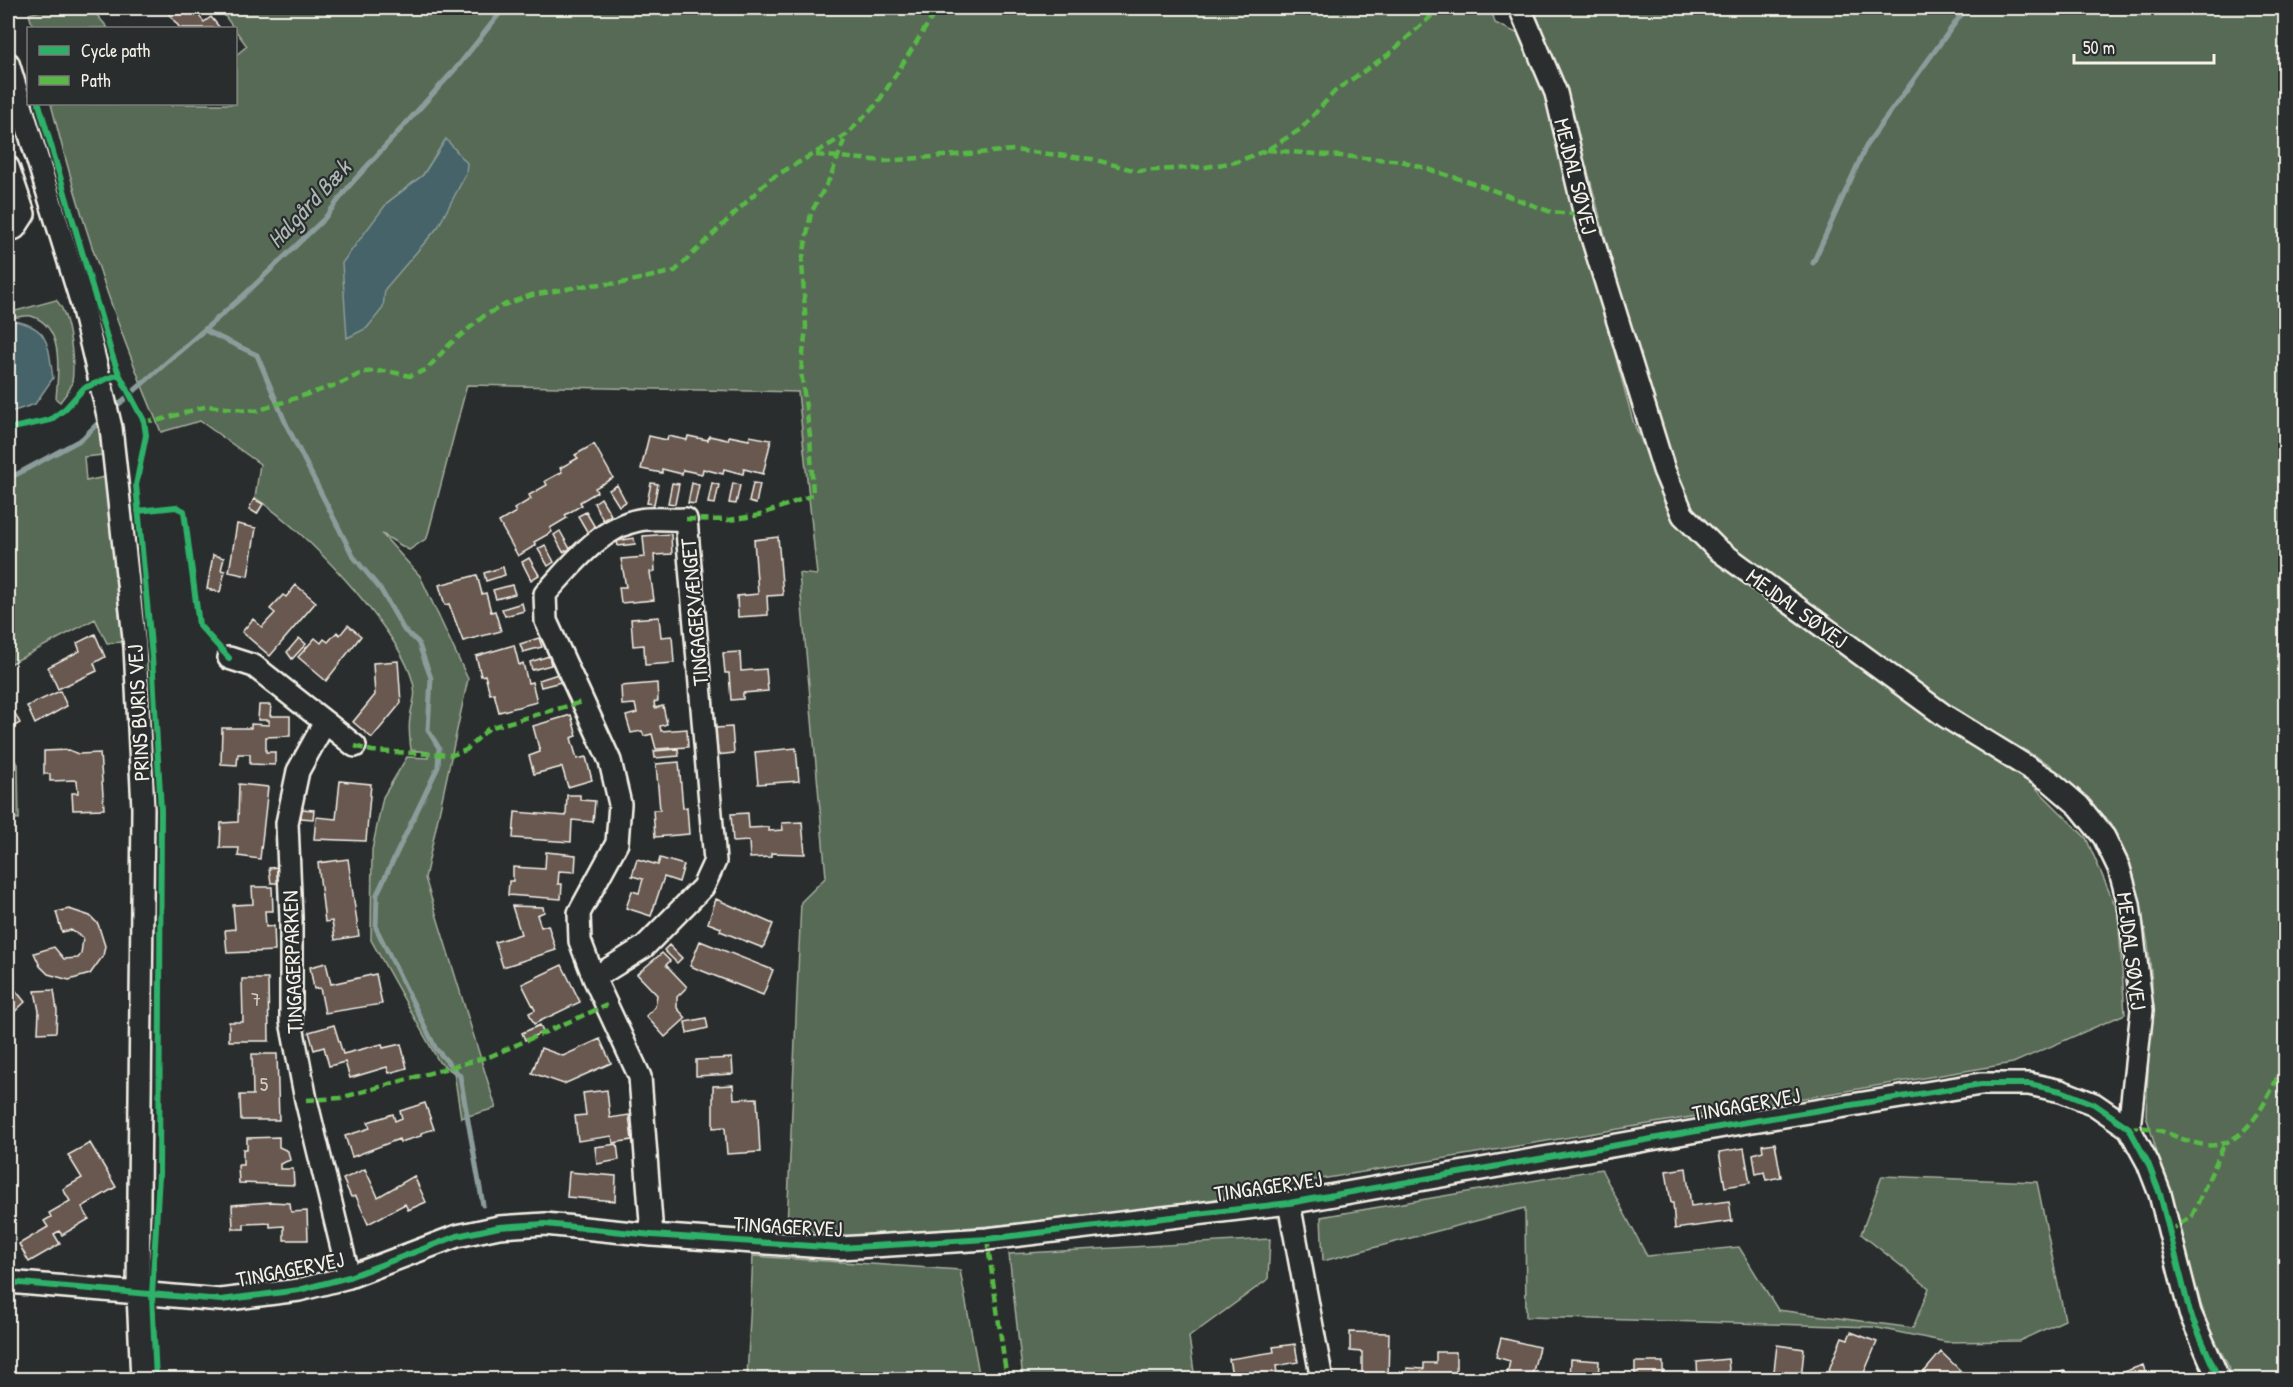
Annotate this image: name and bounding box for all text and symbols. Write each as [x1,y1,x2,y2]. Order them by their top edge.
legend [27,27,237,105]
scale bar [2074,27,2214,65]
text: 50 m [2083,35,2115,60]
text: Cycle path [81,38,151,63]
text: Path [81,68,111,93]
street label: MEJDAL SØVEJ [1547,115,1605,237]
water label: Halgård Bæk [259,151,360,255]
street label: TINGAGERVÆNGET [673,536,715,687]
street label: MEJDAL SØVEJ [1740,561,1854,655]
street label: PRINS BURIS VEJ [119,644,157,782]
street label: TINGAGERPARKEN [275,890,309,1034]
street label: MEJDAL SØVEJ [2110,891,2154,1011]
house number: 7 [251,985,261,1012]
house number: 5 [260,1070,269,1097]
street label: TINGAGERVEJ [1690,1080,1802,1128]
street label: TINGAGERVEJ [1212,1164,1324,1208]
street label: TINGAGERVEJ [733,1208,843,1244]
street label: TINGAGERVEJ [234,1244,346,1294]

